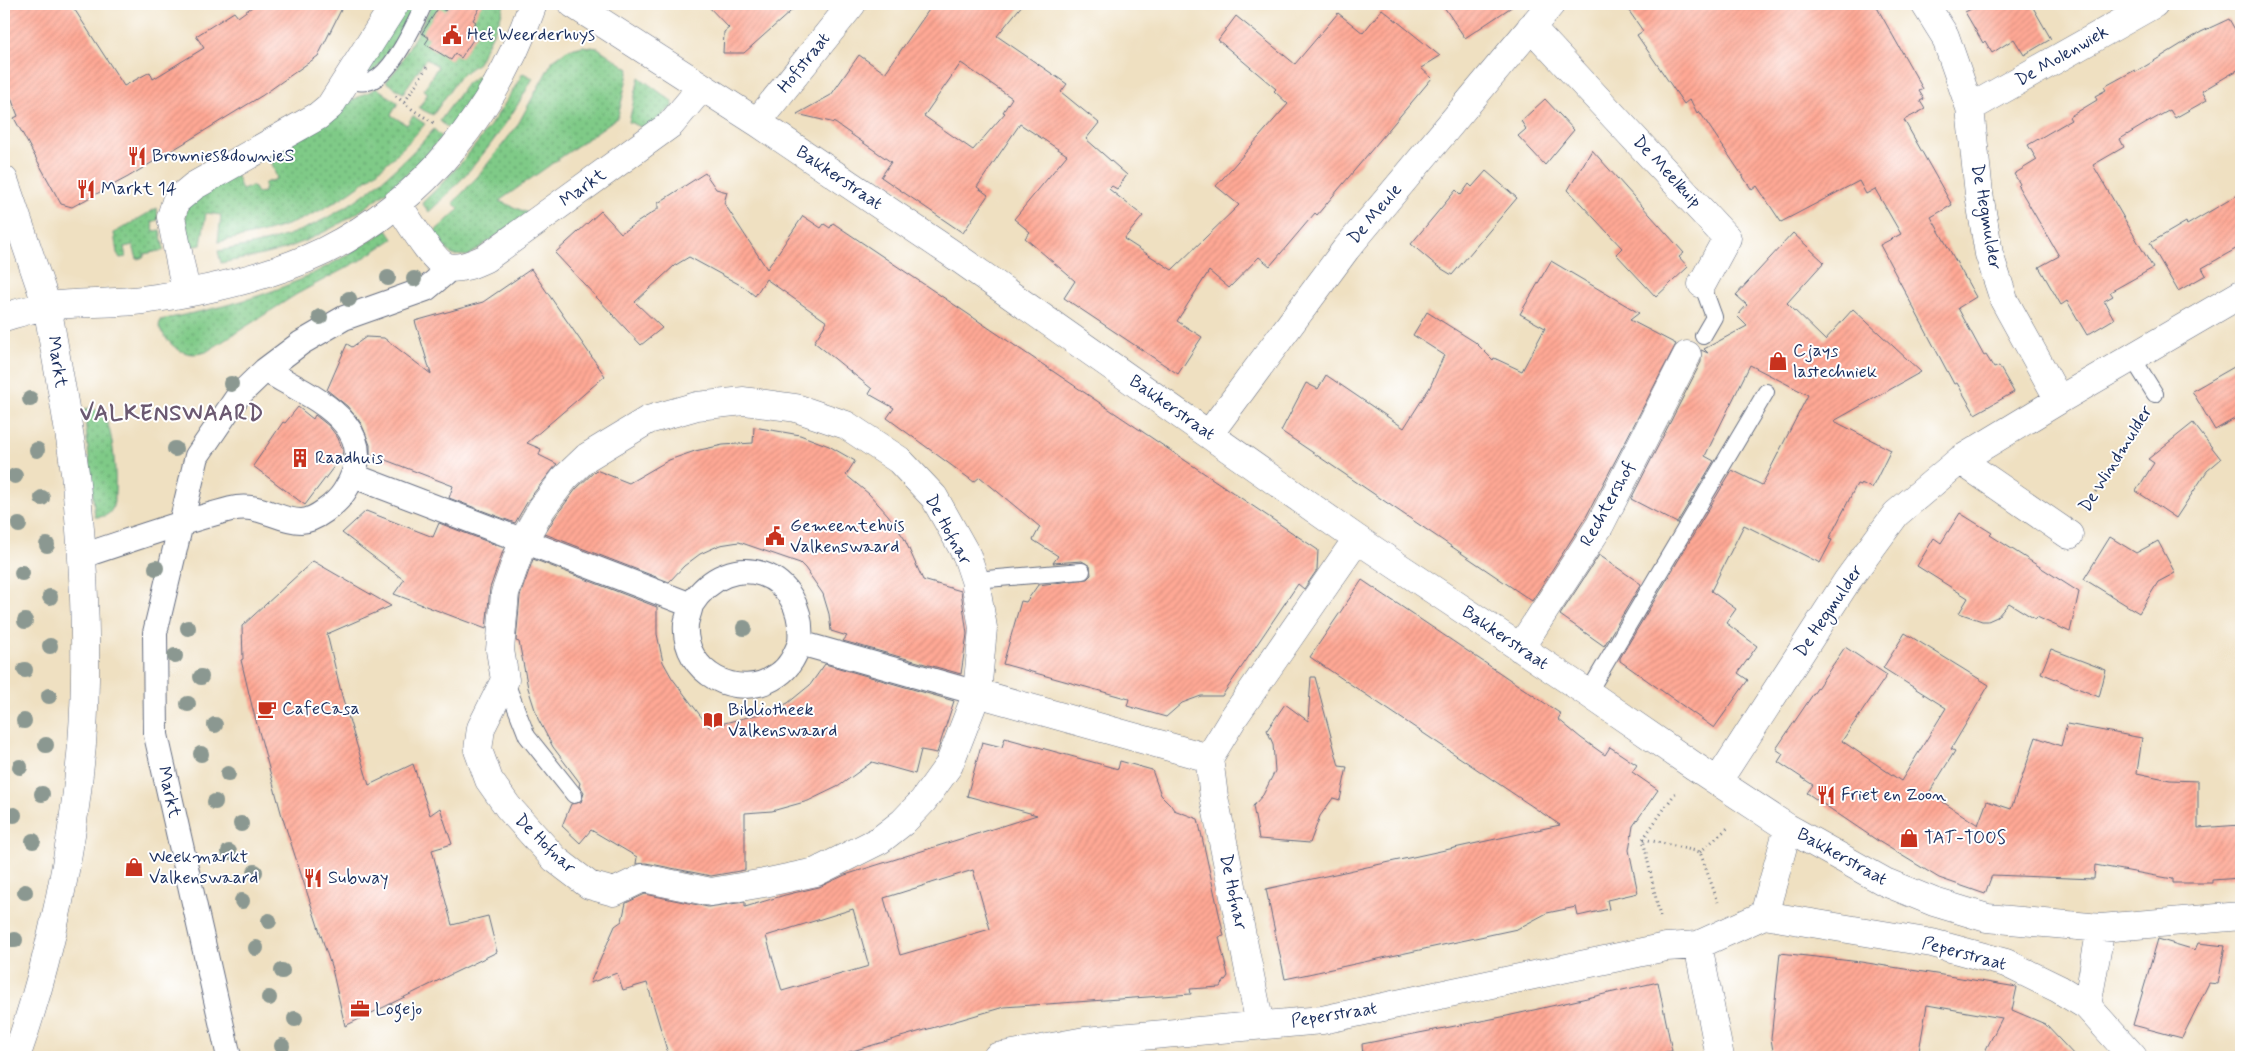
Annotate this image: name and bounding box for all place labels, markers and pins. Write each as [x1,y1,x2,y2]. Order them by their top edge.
place label: Het Weerderhuys [467,23,595,47]
public building icon: Het Weerderhuys [441,24,463,46]
place label: Brownies&downieS [152,144,294,168]
restaurant icon: Brownies&downieS [126,145,148,167]
place label: Markt 14 [101,177,177,201]
restaurant icon: Markt 14 [75,178,97,200]
place label: Cjays lastechniek [1793,339,1877,384]
shop icon: Cjays lastechniek [1767,350,1789,372]
place label: Raadhuis [315,446,383,470]
building icon: Raadhuis [289,447,311,469]
place label: Gemeentehuis Valkenswaard [790,514,905,559]
public building icon: Gemeentehuis Valkenswaard [764,525,786,547]
place label: CafeCasa [282,697,360,721]
cafe icon: CafeCasa [256,698,278,720]
place label: Bibliotheek Valkenswaard [728,698,837,743]
library icon: Bibliotheek Valkenswaard [702,709,724,731]
place label: Friet en Zoon [1841,783,1946,807]
restaurant icon: Friet en Zoon [1815,784,1837,806]
place label: TAT-TOOS [1924,826,2006,850]
shop icon: TAT-TOOS [1898,827,1920,849]
place label: Weekmarkt Valkenswaard [149,845,258,890]
shop icon: Weekmarkt Valkenswaard [123,856,145,878]
place label: Subway [328,866,389,890]
restaurant icon: Subway [302,867,324,889]
place label: Logejo [375,997,422,1023]
office icon: Logejo [349,998,371,1020]

